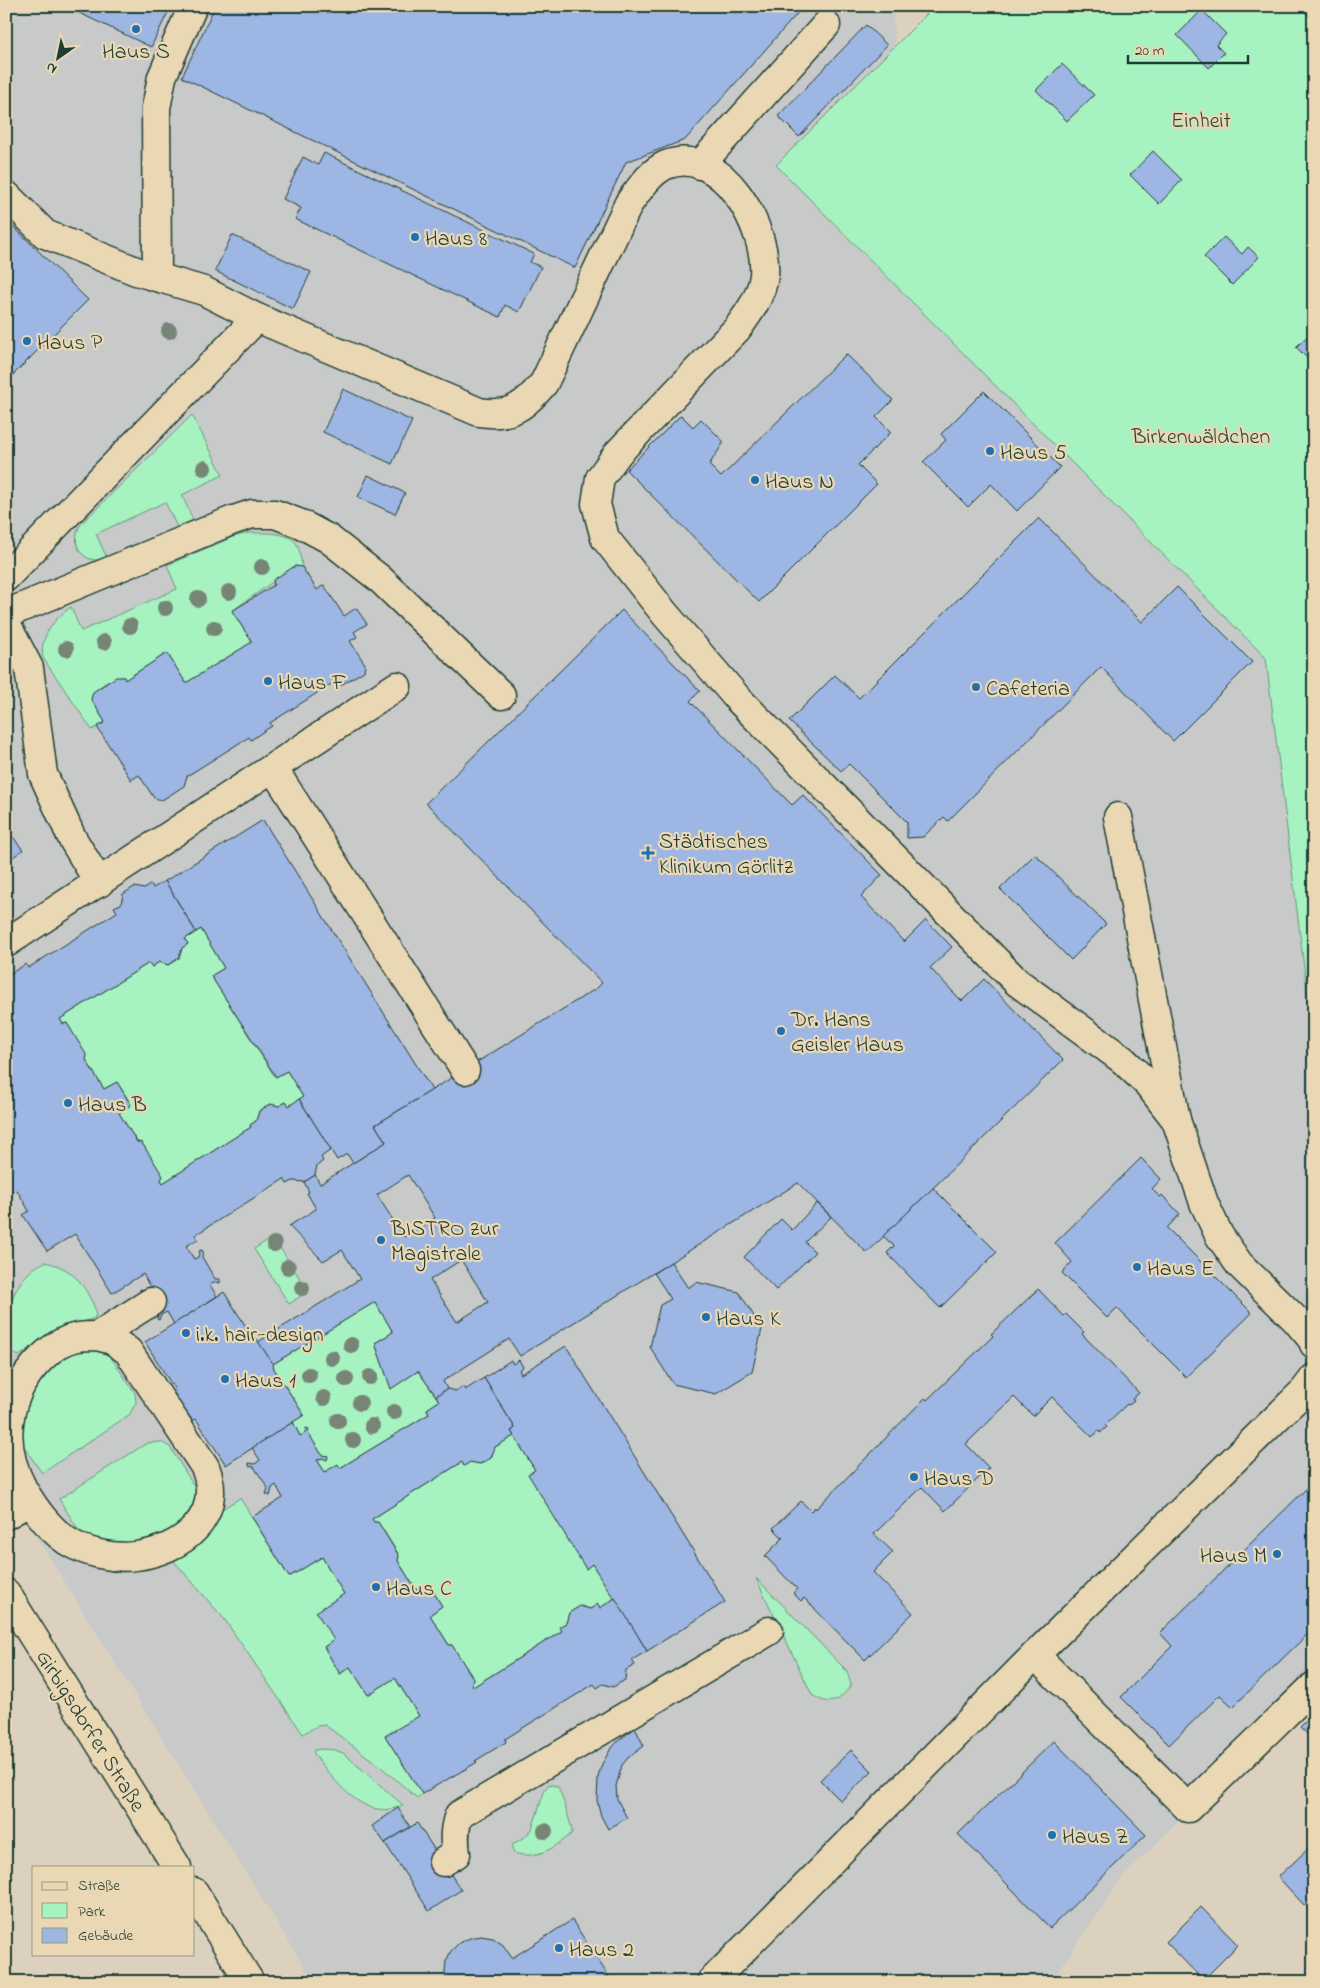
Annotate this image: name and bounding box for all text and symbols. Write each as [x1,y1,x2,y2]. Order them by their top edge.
marker: Haus S [130,23,142,35]
north arrow [32,32,82,82]
scale bar [1128,32,1248,64]
place label: Haus S [102,37,170,69]
text: 20 m [1135,40,1165,62]
text: N [42,56,61,79]
park label: Einheit [1171,106,1232,138]
place label: Haus 8 [425,224,487,256]
marker: Haus 8 [409,231,421,243]
place label: Haus P [37,328,103,360]
marker: Haus P [21,335,33,347]
park label: Birkenwäldchen [1131,422,1270,454]
place label: Haus 5 [1000,438,1066,470]
marker: Haus 5 [984,445,996,457]
place label: Haus N [765,467,834,499]
marker: Haus N [749,474,761,486]
place label: Haus F [278,668,346,700]
place label: Cafeteria [986,674,1070,706]
marker: Haus F [262,675,274,687]
marker: Cafeteria [970,681,982,693]
place label: Städtisches Klinikum Görlitz [659,827,794,884]
marker: Städtisches Klinikum Görlitz [641,846,655,860]
place label: Dr. Hans Geisler Haus [790,1005,904,1062]
marker: Dr. Hans Geisler Haus [775,1025,787,1037]
place label: Haus B [78,1090,147,1122]
marker: Haus B [62,1097,74,1109]
place label: BISTRO zur Magistrale [390,1214,499,1272]
marker: BISTRO zur Magistrale [375,1234,387,1246]
place label: Haus E [1147,1254,1214,1286]
marker: Haus E [1131,1261,1143,1273]
place label: Haus K [716,1304,781,1336]
marker: Haus K [700,1311,712,1323]
place label: i.k. hair-design [196,1320,324,1353]
marker: i.k. hair-design [180,1327,192,1339]
place label: Haus 1 [235,1366,296,1398]
marker: Haus 1 [219,1373,231,1385]
place label: Haus D [924,1464,994,1496]
marker: Haus D [908,1471,920,1483]
place label: Haus M [1200,1541,1267,1573]
marker: Haus M [1271,1548,1283,1560]
place label: Haus C [386,1574,452,1606]
marker: Haus C [370,1581,382,1593]
street label: Girbigsdorfer Straße [26,1644,152,1820]
place label: Haus Z [1062,1822,1128,1854]
marker: Haus Z [1046,1829,1058,1841]
legend [32,1866,195,1956]
text: Straße [78,1875,120,1897]
text: Park [78,1901,106,1923]
text: Gebäude [78,1925,134,1947]
place label: Haus 2 [569,1935,634,1967]
marker: Haus 2 [553,1942,565,1954]

